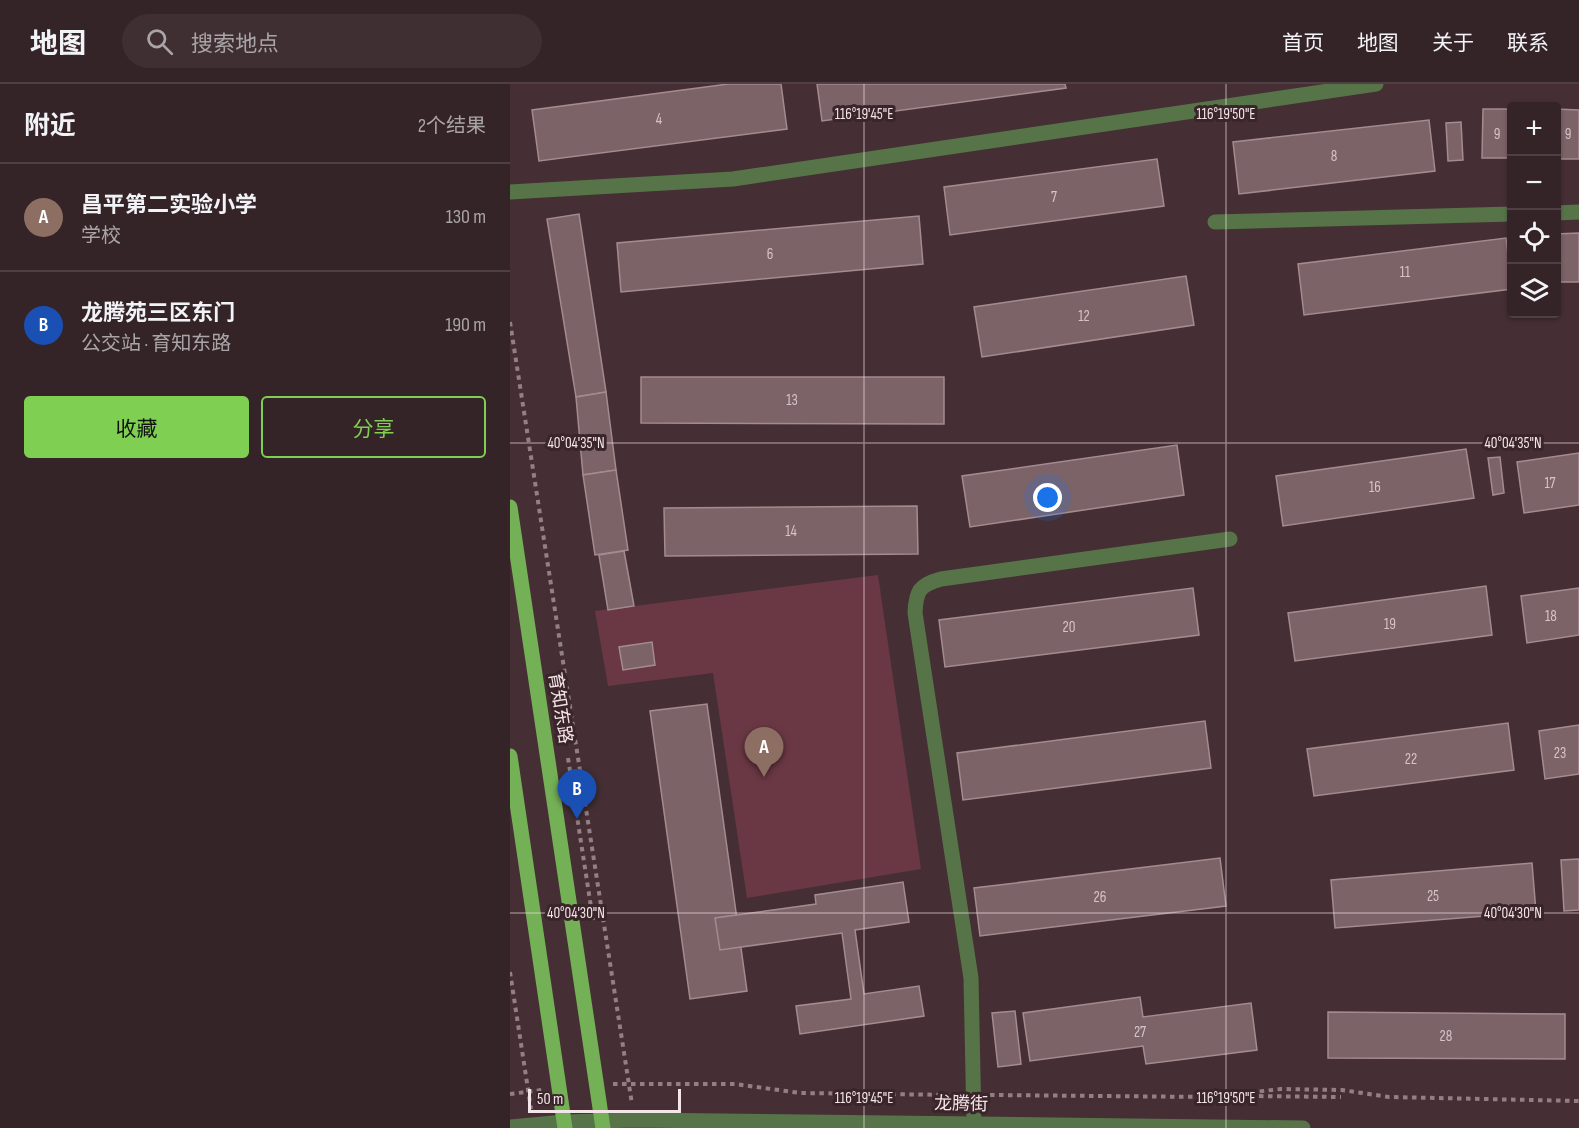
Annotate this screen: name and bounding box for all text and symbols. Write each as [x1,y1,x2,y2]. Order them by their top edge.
search box [122,14,542,68]
icon: search [143,25,176,58]
text: 地图 [30,28,86,61]
text: 搜索地点 [191,31,279,58]
text: 首页 [1282,31,1324,56]
text: 地图 [1357,31,1399,56]
text: 关于 [1432,31,1474,56]
text: 联系 [1507,31,1549,56]
map controls [1507,102,1561,318]
button: + [1507,102,1561,156]
text: 116°19'45"E [835,105,893,124]
text: 116°19'50"E [1196,105,1256,124]
house number: 4 [656,110,662,129]
text: 附近 [24,111,76,142]
text: 2个结果 [418,114,486,138]
house number: 9 [1494,125,1500,144]
house number: 9 [1565,125,1571,144]
house number: 8 [1331,147,1337,166]
button: − [1507,156,1561,210]
house number: 7 [1051,188,1057,207]
text: 昌平第二实验小学 [81,192,257,219]
text: A [39,205,48,229]
text: 130 m [446,205,486,229]
button: locate [1507,210,1561,264]
text: 学校 [81,224,121,248]
house number: 6 [767,245,773,264]
house number: 11 [1400,263,1411,282]
button: layers [1507,264,1561,318]
text: 龙腾苑三区东门 [81,300,235,327]
house number: 12 [1078,307,1090,326]
text: B [39,313,48,337]
text: 190 m [445,313,486,337]
text: 公交站 · 育知东路 [81,332,231,356]
house number: 13 [786,391,798,410]
button: 收藏 [24,396,249,458]
button: 分享 [261,396,486,458]
text: 40°04'35"N [547,434,605,453]
text: 40°04'35"N [1484,434,1542,453]
house number: 17 [1544,474,1556,493]
house number: 16 [1369,478,1381,497]
your location [1033,483,1062,512]
house number: 14 [785,522,797,541]
house number: 18 [1545,607,1557,626]
house number: 19 [1384,615,1396,634]
house number: 20 [1063,618,1075,637]
street label: 育知东路 [544,671,576,745]
pin: A [744,728,784,777]
house number: 23 [1554,744,1566,763]
house number: 22 [1405,750,1417,769]
pin: B [558,770,596,819]
house number: 25 [1427,887,1439,906]
house number: 26 [1094,888,1106,907]
text: 40°04'30"N [547,904,605,923]
text: 40°04'30"N [1484,904,1542,923]
house number: 27 [1134,1023,1146,1042]
house number: 28 [1440,1027,1452,1046]
scale bar [528,1086,681,1114]
text: 116°19'45"E [835,1089,893,1108]
text: 116°19'50"E [1196,1089,1256,1108]
text: 50 m [537,1090,563,1109]
street label: 龙腾街 [934,1093,988,1115]

